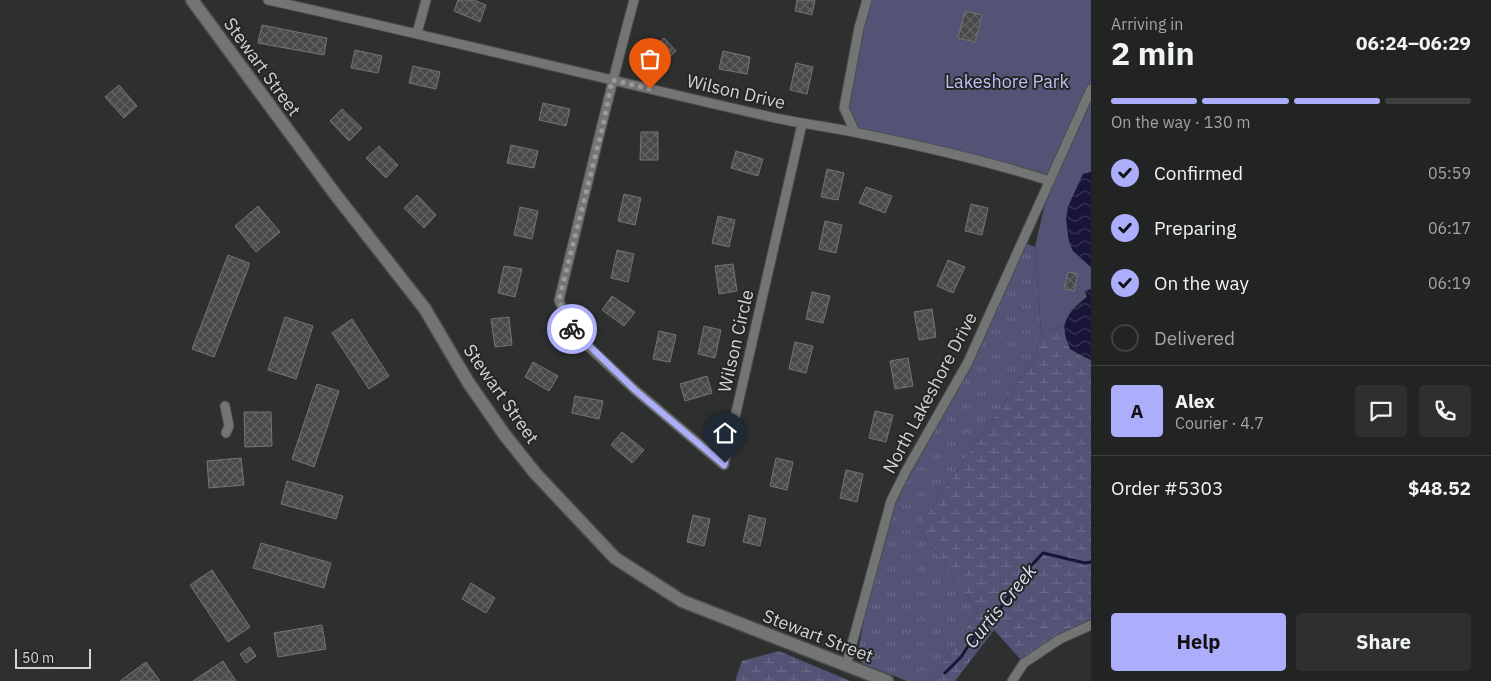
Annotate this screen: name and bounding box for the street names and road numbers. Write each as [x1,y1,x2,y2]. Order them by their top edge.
street label: Stewart Street [219,13,306,121]
street label: Wilson Drive [685,69,788,114]
street label: Wilson Circle [713,287,759,395]
street label: North Lakeshore Drive [877,308,982,477]
street label: Stewart Street [459,339,544,448]
street label: Stewart Street [760,604,877,667]

